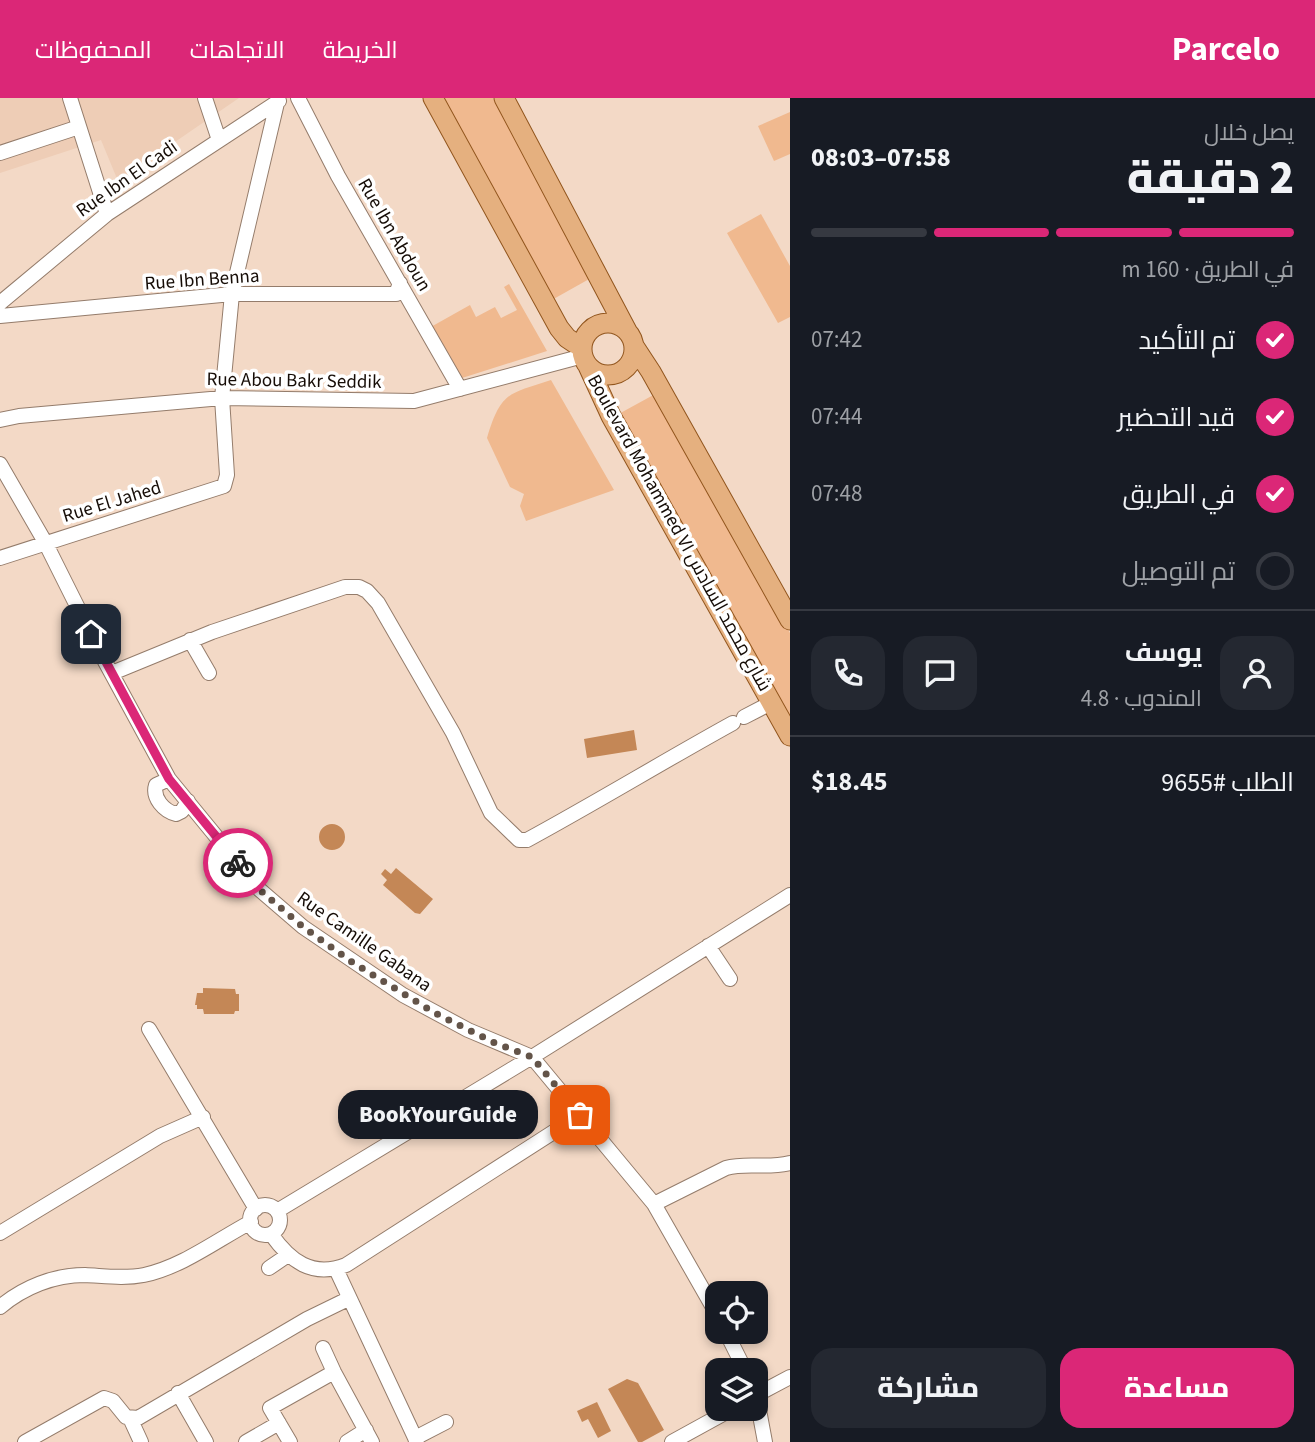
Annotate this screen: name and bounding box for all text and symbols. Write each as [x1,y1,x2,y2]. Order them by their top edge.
text: Parcelo [1172,26,1280,73]
text: المحفوظات [35,33,152,68]
text: الاتجاهات [190,33,285,68]
text: الخريطة [323,33,398,68]
text: يصل خلال [1204,116,1294,149]
street label: Rue Ibn El Cadi [71,134,183,224]
text: 07:58–08:03 [811,139,951,176]
text: 2 دقيقة [1127,146,1294,211]
street label: Rue Ibn Abdoun [351,173,437,297]
text: في الطريق · 160 m [1122,253,1294,286]
street label: Rue Ibn Benna [144,263,260,297]
icon: check [1256,321,1294,359]
text: تم التأكيد [1138,322,1235,359]
text: 07:42 [811,323,862,356]
street label: Rue Abou Bakr Seddik [206,366,382,396]
street label: Boulevard Mohammed VI شارع محمد السادس [580,370,778,696]
icon: check [1256,398,1294,436]
text: قيد التحضير [1117,399,1235,436]
text: 07:44 [811,400,862,433]
street label: Rue El Jahed [59,474,165,530]
icon: check [1256,475,1294,513]
text: في الطريق [1122,476,1235,513]
text: 07:48 [811,477,862,510]
text: تم التوصيل [1122,553,1235,590]
pin [61,604,121,664]
icon: home [72,615,110,653]
text: يوسف [1125,634,1202,671]
button: phone [811,636,885,710]
button: chat [903,636,977,710]
button: person [1220,636,1294,710]
text: المندوب · 4.8 [1081,682,1202,715]
text: $18.45 [811,763,887,800]
text: الطلب #9655 [1161,764,1294,801]
courier [203,828,273,898]
icon: bike [219,844,257,882]
street label: Rue Camille Gabana [291,885,437,999]
pin [550,1085,610,1145]
callout: BookYourGuide [338,1090,538,1140]
icon: bag [561,1096,599,1134]
text: BookYourGuide [359,1098,517,1131]
map controls [705,1281,768,1421]
button: locate [705,1281,768,1344]
button: مشاركة [811,1348,1046,1428]
button: مساعدة [1060,1348,1294,1428]
button: layers [705,1358,768,1421]

